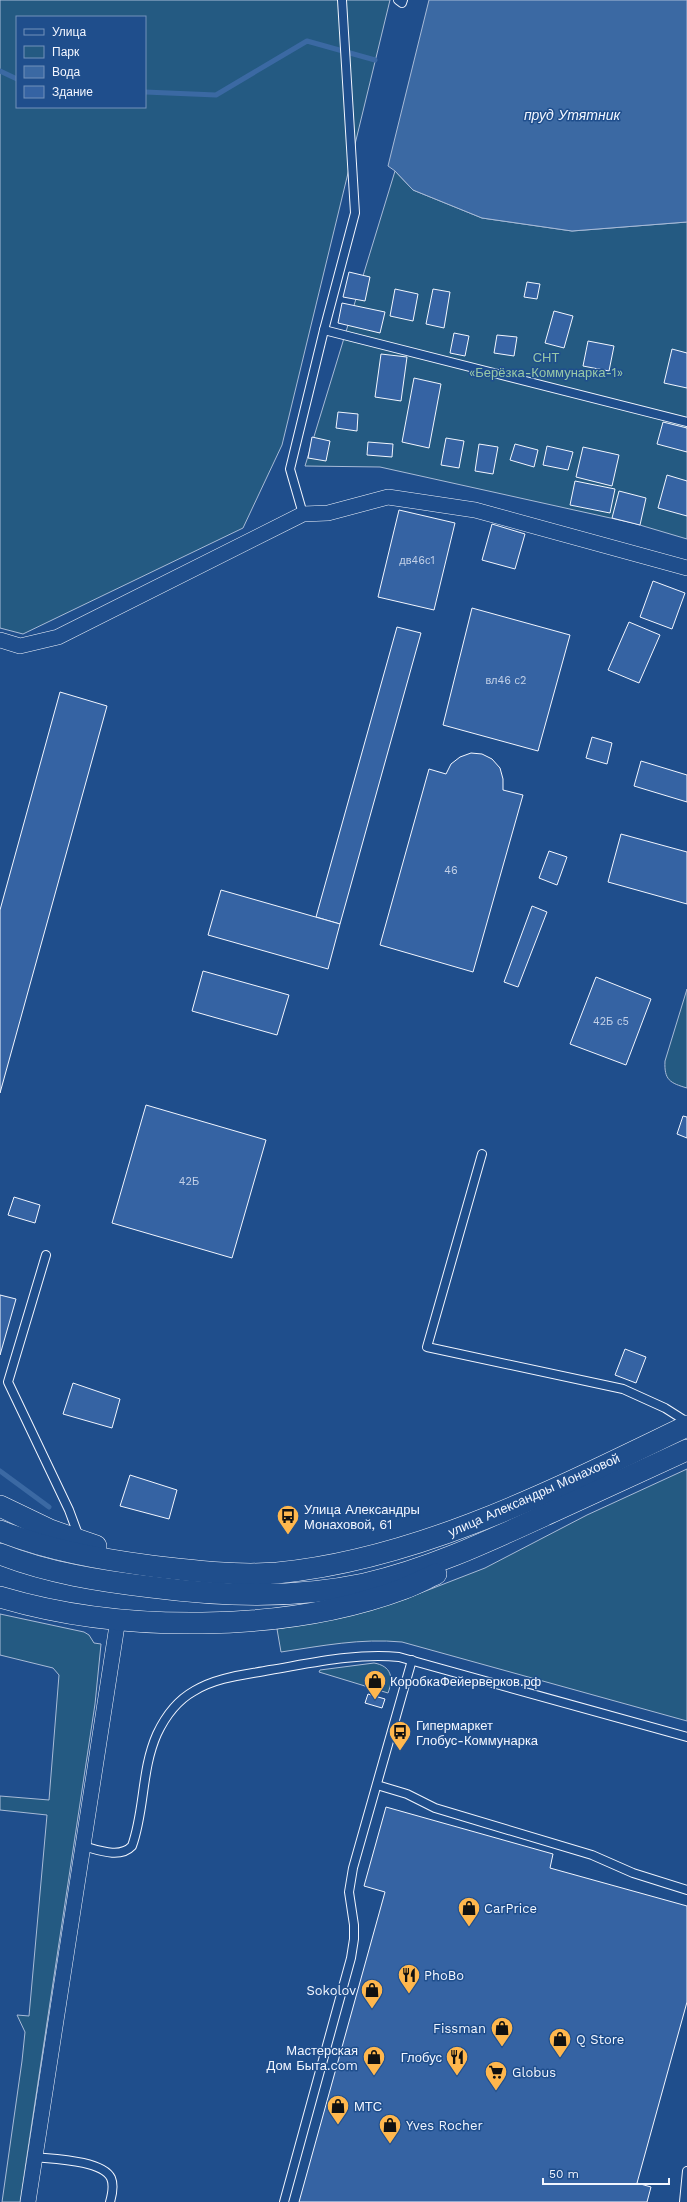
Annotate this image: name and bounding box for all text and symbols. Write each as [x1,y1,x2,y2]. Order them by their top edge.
legend [16,16,146,108]
text: Улица [52,25,86,39]
text: Парк [52,45,80,59]
text: Вода [52,65,80,79]
text: Здание [52,85,93,99]
water label: пруд Утятник [524,107,621,123]
park label: СНТ «Берёзка-Коммунарка-1» [469,350,623,380]
house number: дв46с1 [399,554,435,567]
house number: вл46 с2 [485,674,527,687]
house number: 46 [444,864,458,877]
house number: 42Б с5 [593,1015,629,1028]
house number: 42Б [179,1175,199,1188]
street label: улица Александры Монаховой [446,1450,622,1540]
place label: Улица Александры Монаховой, 61 [304,1502,420,1532]
bus stop icon: Улица Александры Монаховой, 61 [275,1503,301,1536]
shop icon: КоробкаФейерверков.рф [362,1668,388,1701]
place label: КоробкаФейерверков.рф [390,1674,542,1689]
place label: Гипермаркет Глобус-Коммунарка [416,1718,539,1748]
bus stop icon: Гипермаркет Глобус-Коммунарка [387,1719,413,1752]
shop icon: CarPrice [456,1895,482,1928]
place label: CarPrice [484,1901,537,1916]
restaurant icon: PhoBo [396,1962,422,1995]
place label: PhoBo [424,1968,464,1983]
shop icon: Sokolov [359,1977,385,2010]
place label: Sokolov [306,1983,356,1998]
shop icon: Fissman [489,2015,515,2048]
place label: Fissman [433,2021,486,2036]
shop icon: Q Store [547,2026,573,2059]
place label: Q Store [576,2032,624,2047]
place label: Мастерская Дом Быта.com [267,2043,358,2073]
shop icon: Мастерская Дом Быта.com [361,2044,387,2077]
restaurant icon: Глобус [444,2044,470,2077]
place label: Глобус [401,2050,442,2065]
supermarket icon: Globus [483,2059,509,2092]
place label: Globus [512,2065,556,2080]
shop icon: МТС [325,2093,351,2126]
place label: МТС [354,2099,382,2114]
shop icon: Yves Rocher [377,2112,403,2145]
place label: Yves Rocher [406,2118,483,2133]
scale bar [543,2160,669,2186]
text: 50 m [549,2167,579,2181]

